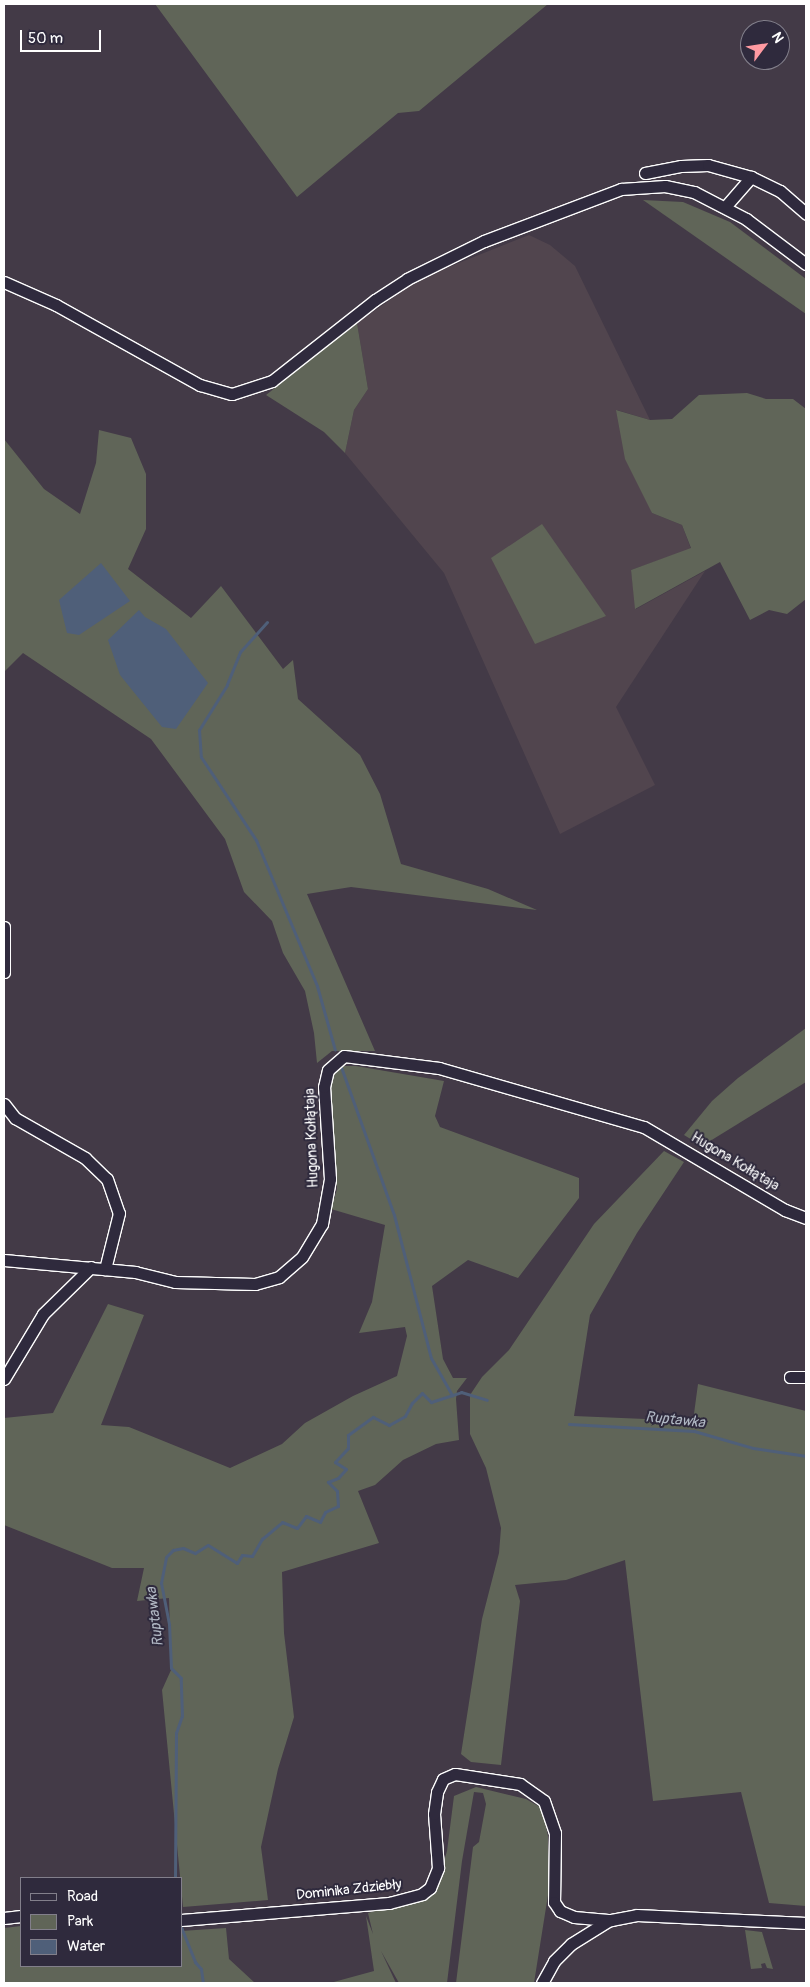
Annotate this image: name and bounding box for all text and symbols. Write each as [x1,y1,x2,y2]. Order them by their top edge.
scale bar [22,20,104,52]
north arrow [740,20,790,70]
text: 50 m [28,29,63,48]
text: N [768,29,787,46]
street label: Hugona Kołłątaja [302,1088,322,1188]
street label: Hugona Kołłątaja [688,1129,782,1195]
water label: Ruptawka [644,1408,706,1432]
water label: Ruptawka [142,1586,168,1648]
street label: Dominika Zdziebły [295,1876,403,1904]
legend [20,1877,182,1967]
text: Road [67,1887,98,1906]
text: Park [67,1912,93,1931]
text: Water [67,1937,105,1956]

